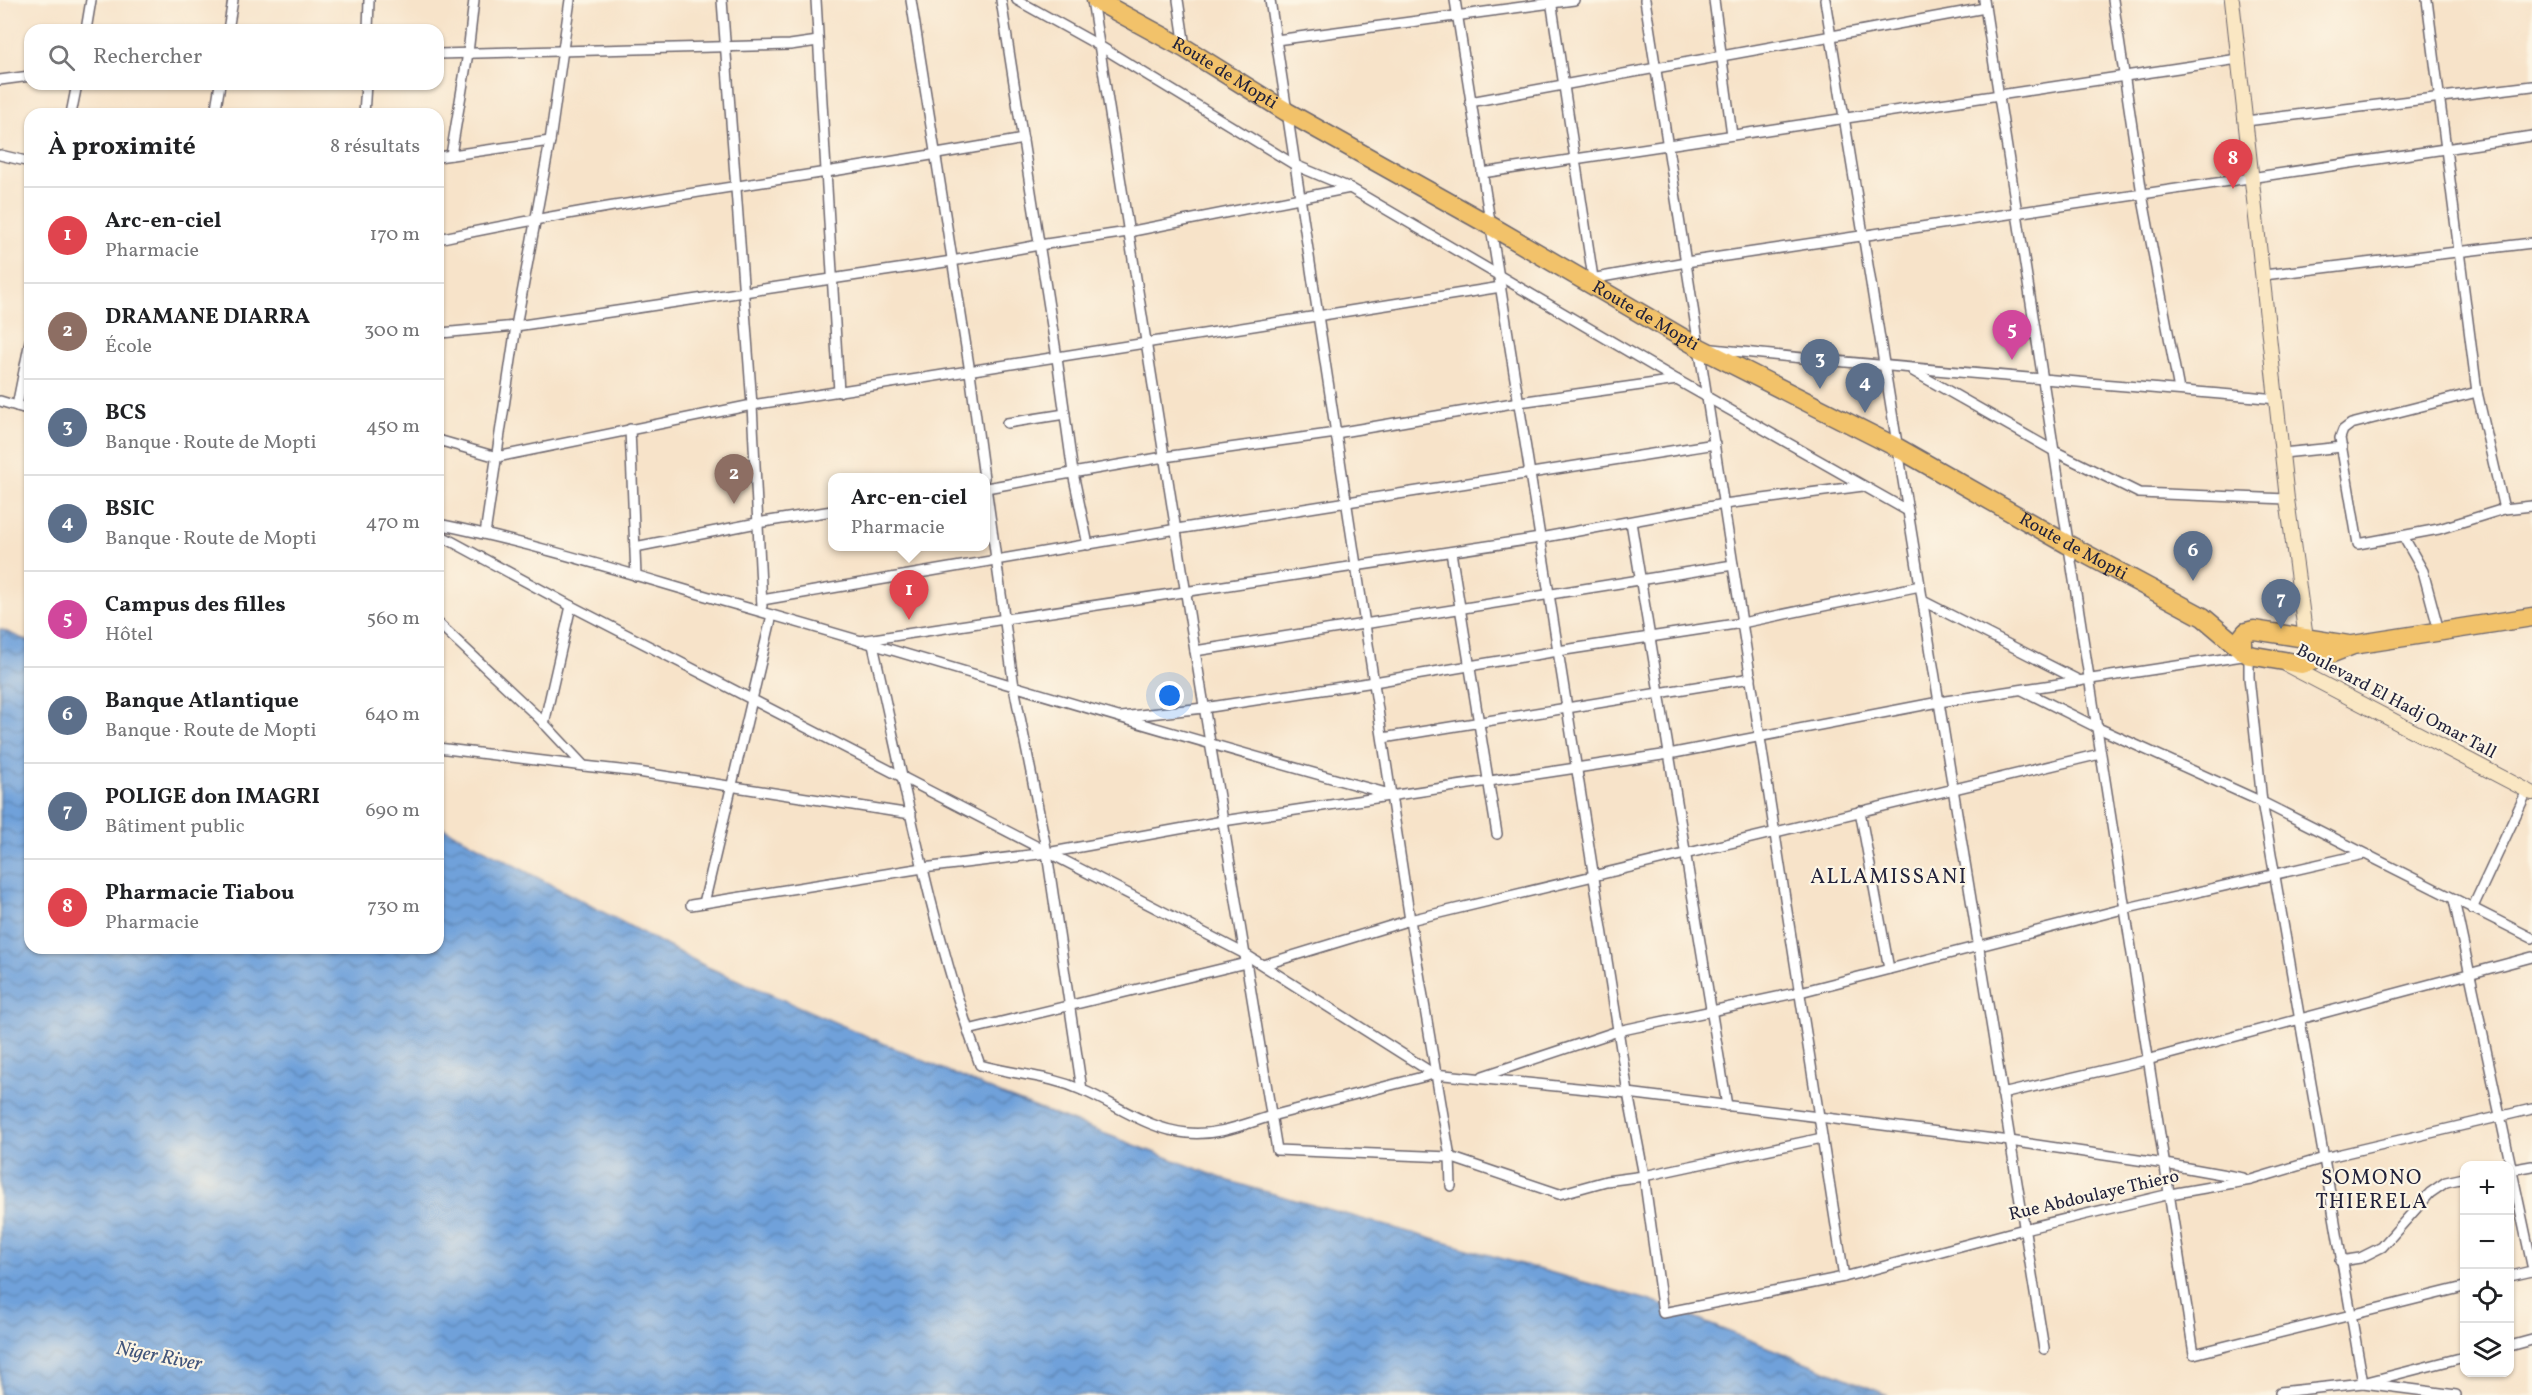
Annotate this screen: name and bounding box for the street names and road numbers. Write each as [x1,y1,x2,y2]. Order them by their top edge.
street label: Route de Mopti [1167,31,1282,116]
street label: Route de Mopti [1587,275,1704,357]
street label: Route de Mopti [2014,507,2132,587]
street label: Boulevard El Hadj Omar Tall [2291,639,2501,765]
street label: Rue Abdoulaye Thiero [2006,1164,2182,1228]

